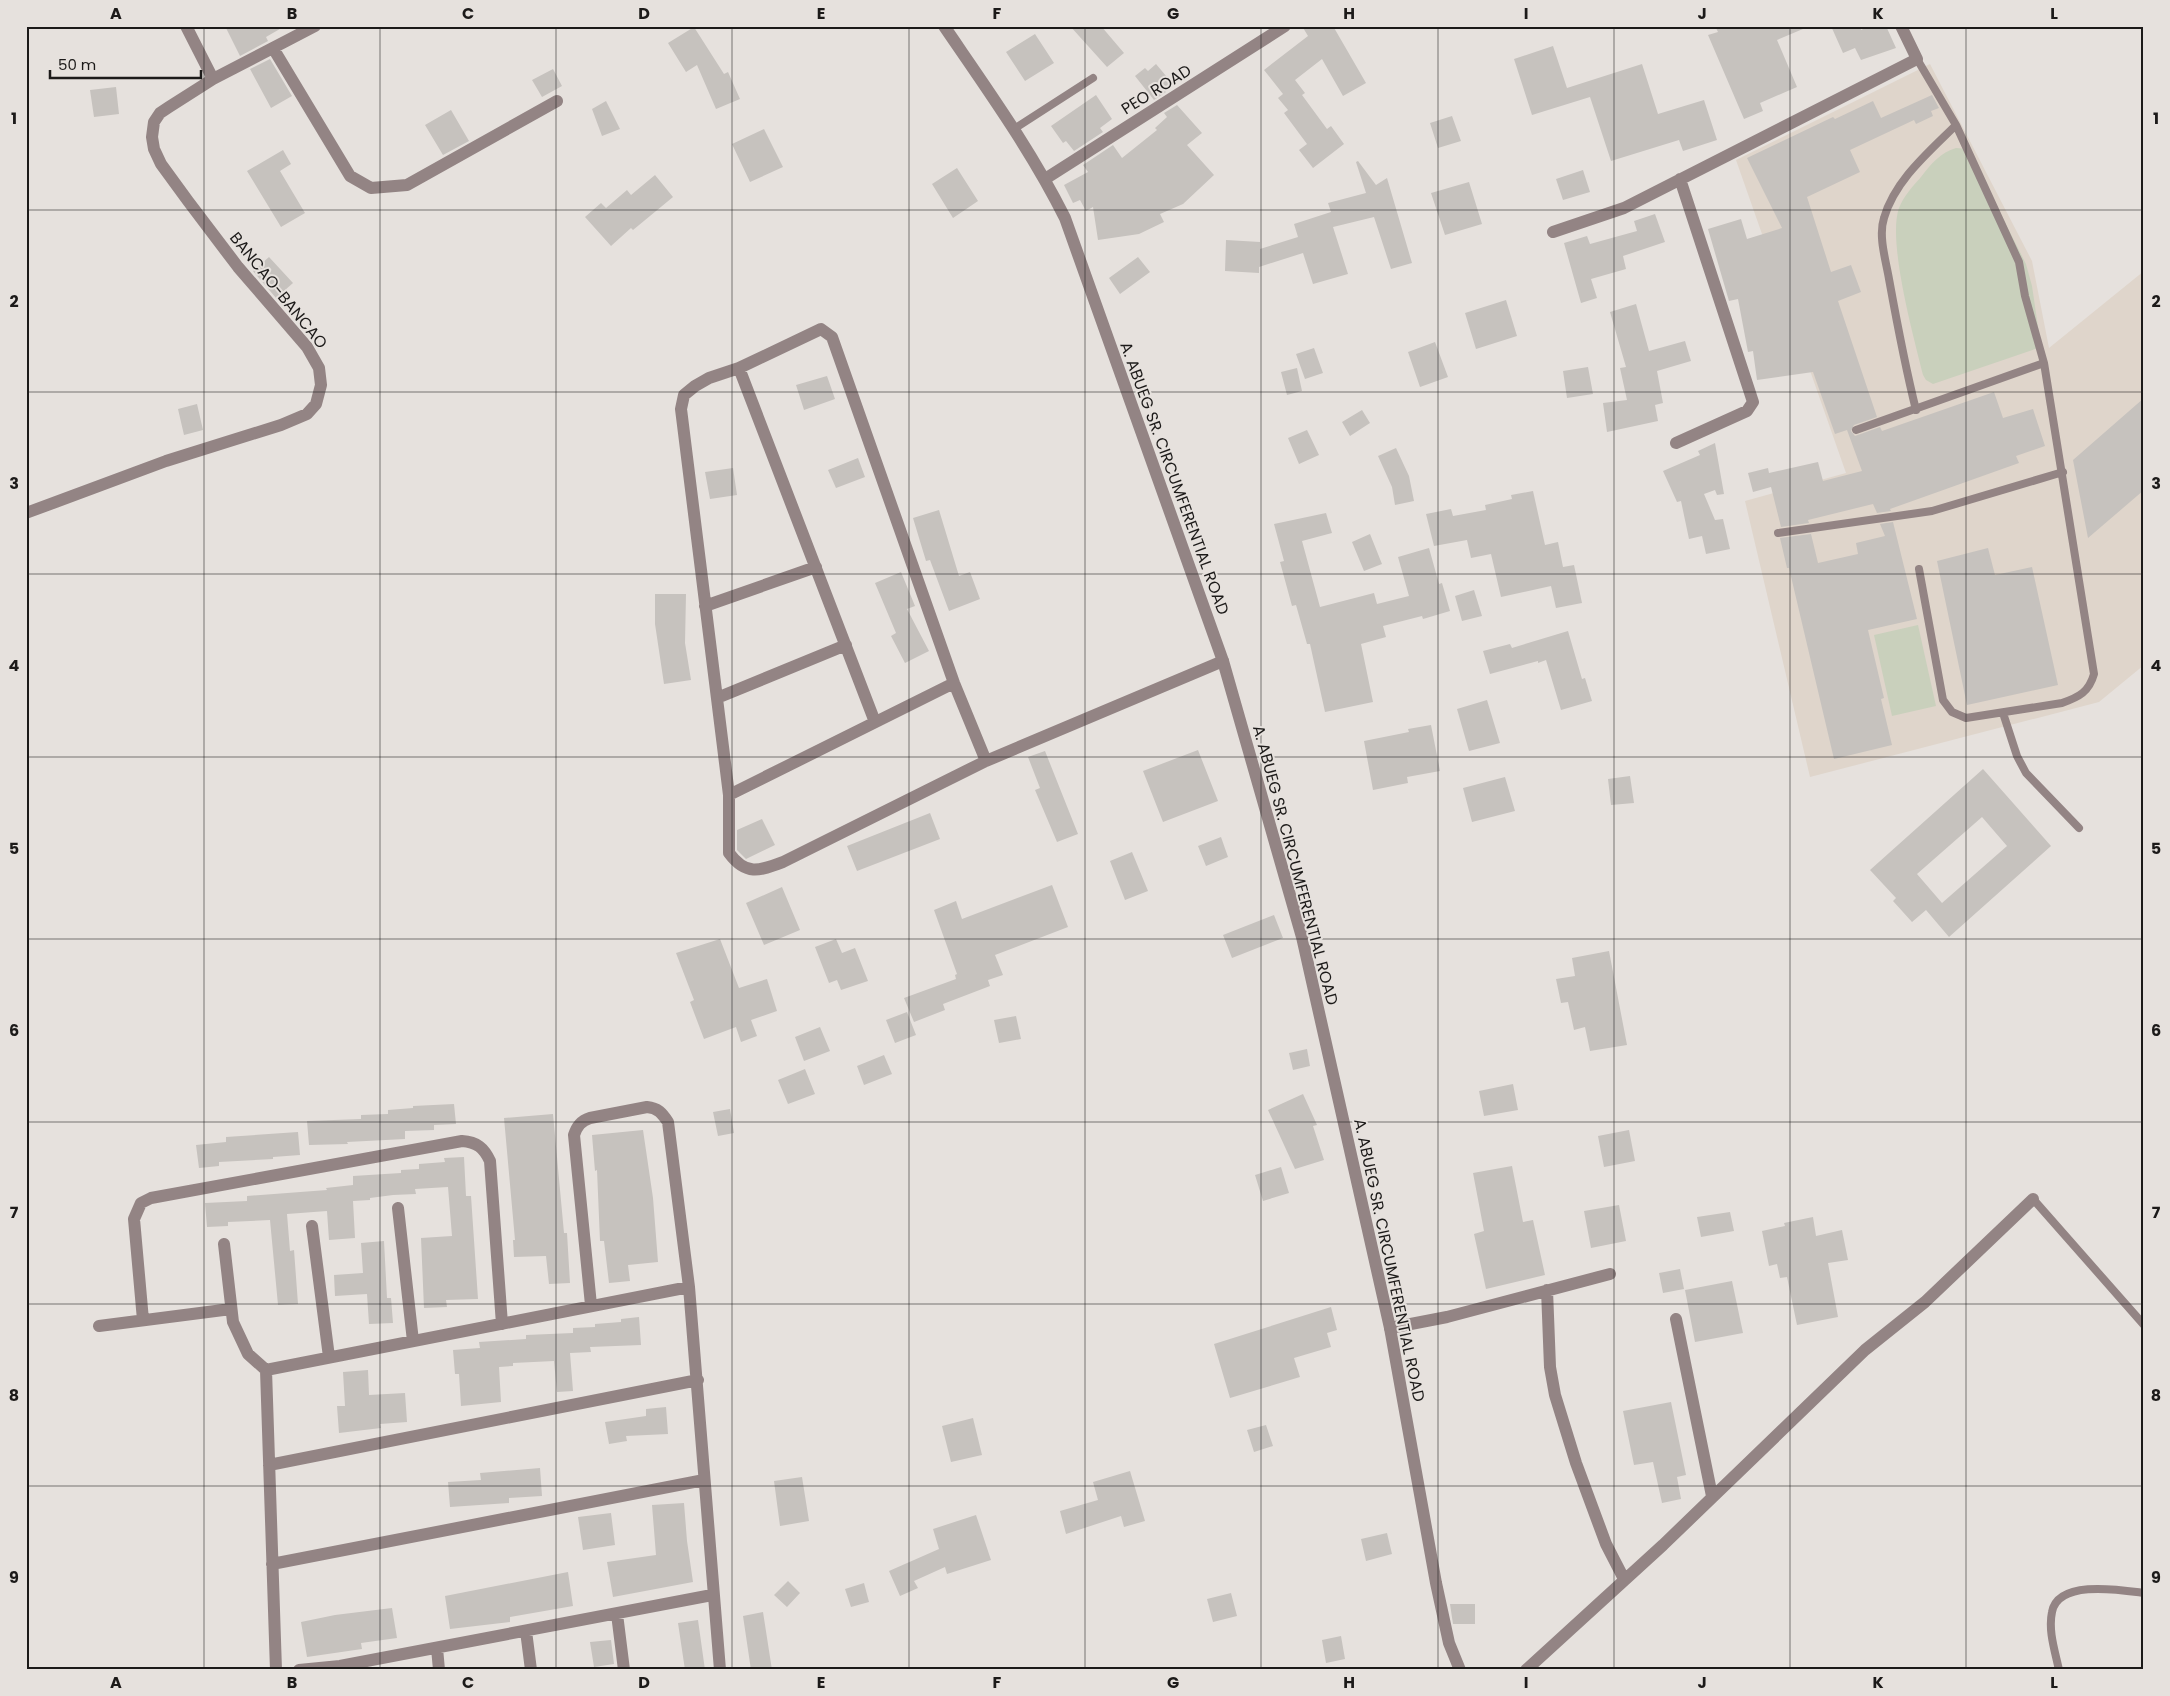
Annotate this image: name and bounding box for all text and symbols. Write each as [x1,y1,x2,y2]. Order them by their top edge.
text: A [110,2,122,25]
text: B [287,2,297,25]
text: C [462,2,474,25]
text: D [638,2,650,25]
text: E [817,2,825,25]
text: F [993,2,1002,25]
text: G [1167,2,1179,25]
text: H [1343,2,1355,25]
text: I [1524,2,1528,25]
text: J [1697,2,1707,25]
text: K [1872,2,1884,25]
text: L [2050,2,2058,25]
scale bar [50,48,201,80]
text: 50 m [58,54,96,75]
street label: PEO ROAD [1117,59,1196,120]
text: 1 [11,107,17,130]
text: 1 [2153,107,2159,130]
street label: BANCAO-BANCAO [224,227,333,353]
text: 2 [9,290,19,313]
text: 2 [2151,290,2161,313]
street label: A. ABUEG SR. CIRCUMFERENTIAL ROAD [1114,339,1235,618]
text: 3 [9,472,19,495]
text: 3 [2151,472,2161,495]
text: 4 [9,654,20,677]
text: 4 [2151,654,2162,677]
street label: A. ABUEG SR. CIRCUMFERENTIAL ROAD [1247,723,1344,1008]
text: 5 [9,837,19,860]
text: 5 [2151,837,2161,860]
text: 6 [9,1019,19,1042]
text: 6 [2151,1019,2161,1042]
street label: A. ABUEG SR. CIRCUMFERENTIAL ROAD [1348,1116,1431,1404]
text: 7 [10,1201,19,1224]
text: 7 [2152,1201,2161,1224]
text: 8 [9,1384,19,1407]
text: 8 [2151,1384,2161,1407]
text: 9 [9,1566,19,1589]
text: 9 [2151,1566,2161,1589]
text: A [110,1671,122,1694]
text: B [287,1671,297,1694]
text: C [462,1671,474,1694]
text: D [638,1671,650,1694]
text: E [817,1671,825,1694]
text: F [993,1671,1002,1694]
text: G [1167,1671,1179,1694]
text: H [1343,1671,1355,1694]
text: I [1524,1671,1528,1694]
text: J [1697,1671,1707,1694]
text: K [1872,1671,1884,1694]
text: L [2050,1671,2058,1694]

